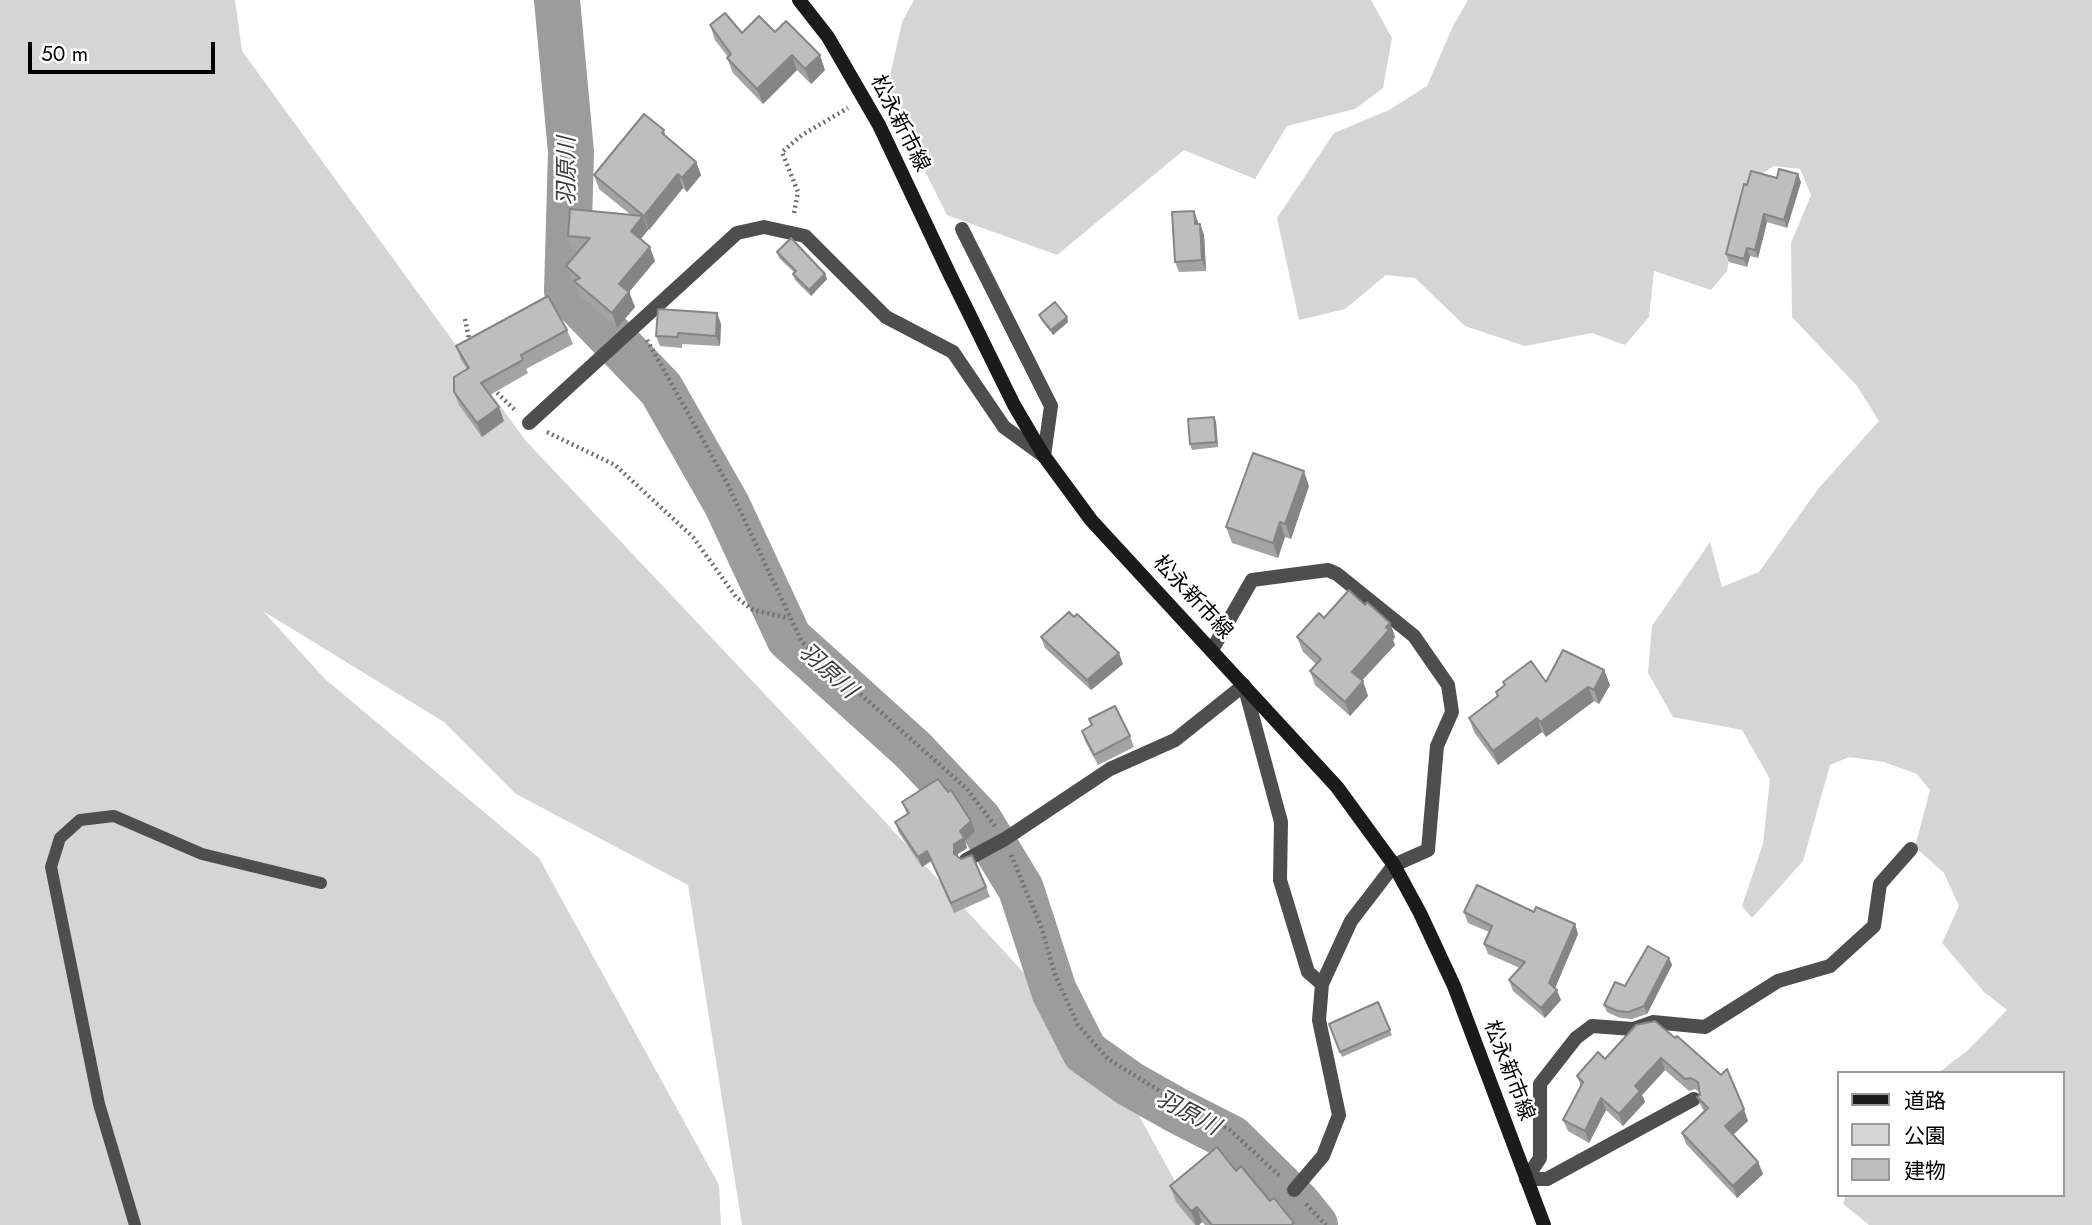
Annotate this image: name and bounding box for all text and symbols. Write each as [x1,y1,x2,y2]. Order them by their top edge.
scale bar [32,28,219,72]
text: 50 m [41,39,88,69]
street label: 松永新市線 [864,72,934,176]
water label: 羽原川 [554,137,582,205]
street label: 松永新市線 [1147,551,1237,645]
water label: 羽原川 [792,639,862,705]
street label: 松永新市線 [1477,1017,1539,1125]
legend [1836,1071,2064,1197]
water label: 羽原川 [1150,1086,1224,1142]
text: 道路 [1904,1086,1946,1116]
text: 公園 [1904,1121,1946,1151]
text: 建物 [1904,1156,1946,1186]

